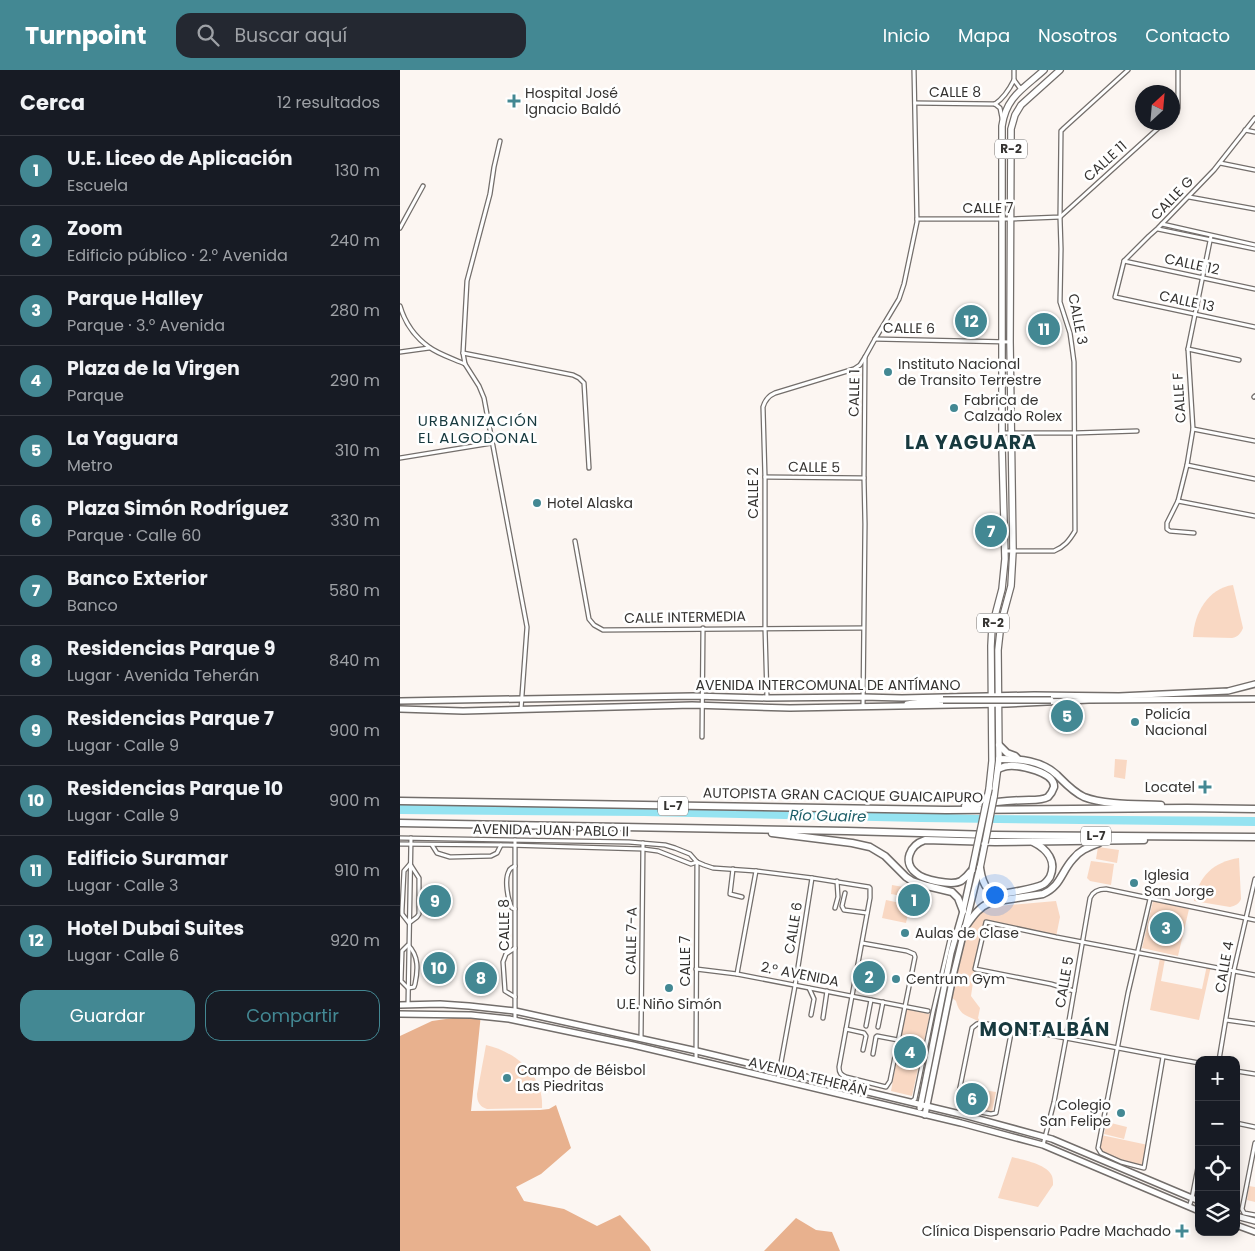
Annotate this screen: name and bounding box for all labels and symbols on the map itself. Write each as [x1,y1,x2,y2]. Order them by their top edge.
street label: CALLE 8 [929,82,981,102]
place label: Hospital José Ignacio Baldó [525,83,621,119]
north arrow [1135,85,1180,130]
marker: Hospital José Ignacio Baldó [507,94,521,108]
street label: CALLE 11 [1079,136,1131,186]
road number: R-2 [995,140,1027,158]
street label: CALLE G [1146,172,1198,224]
street label: CALLE 7 [963,198,1014,218]
street label: CALLE 12 [1163,248,1221,280]
street label: CALLE 13 [1158,285,1216,317]
street label: CALLE 3 [1063,292,1093,346]
pin: 12 [955,302,987,340]
pin: 11 [1028,310,1060,348]
street label: CALLE 6 [883,318,935,338]
place label: Instituto Nacional de Transito Terrestre [898,354,1042,390]
marker: Instituto Nacional de Transito Terrestre [882,366,894,378]
street label: CALLE 1 [844,369,864,417]
street label: CALLE F [1167,372,1191,424]
place label: Fabrica de Calzado Rolex [964,390,1062,426]
marker: Fabrica de Calzado Rolex [948,402,960,414]
district label: URBANIZACIÓN EL ALGODONAL [418,410,538,448]
district label: LA YAGUARA [905,429,1037,456]
street label: CALLE 5 [788,457,840,477]
street label: CALLE 2 [743,467,763,519]
place label: Hotel Alaska [547,493,633,513]
marker: Hotel Alaska [531,497,543,509]
pin: 7 [975,512,1007,550]
street label: CALLE INTERMEDIA [624,606,746,628]
road number: R-2 [977,614,1009,632]
street label: AVENIDA INTERCOMUNAL DE ANTÍMANO [696,675,960,695]
pin: 5 [1051,697,1083,735]
place label: Policía Nacional [1145,704,1207,740]
marker: Policía Nacional [1129,716,1141,728]
place label: Locatel [1145,777,1195,797]
marker: Locatel [1199,781,1211,793]
street label: AUTOPISTA GRAN CACIQUE GUAICAIPURO [703,783,983,807]
road number: L-7 [658,796,688,816]
water label: Río Guaire [789,804,867,827]
street label: AVENIDA JUAN PABLO II [473,819,629,841]
road number: L-7 [1081,826,1111,846]
place label: Iglesia San Jorge [1144,865,1214,901]
marker: Iglesia San Jorge [1128,877,1140,889]
pin: 1 [898,881,930,919]
pin: 9 [419,882,451,920]
your location [982,882,1008,908]
street label: CALLE 8 [494,899,514,951]
street label: CALLE 6 [779,901,807,955]
street label: CALLE 7-A [620,907,642,975]
pin: 3 [1150,909,1182,947]
place label: Aulas de Clase [915,923,1019,943]
marker: Aulas de Clase [899,927,911,939]
street label: CALLE 7 [675,935,695,986]
street label: CALLE 4 [1210,939,1238,994]
pin: 10 [423,949,455,987]
street label: CALLE 5 [1050,955,1078,1009]
street label: 2.° AVENIDA [759,957,841,991]
pin: 2 [853,958,885,996]
pin: 8 [465,959,497,997]
place label: Centrum Gym [906,969,1005,989]
marker: Centrum Gym [890,973,902,985]
marker: U.E. Niño Simón [663,982,675,994]
place label: U.E. Niño Simón [616,994,722,1014]
district label: MONTALBÁN [980,1016,1110,1043]
pin: 4 [894,1033,926,1071]
street label: AVENIDA TEHERÁN [746,1052,870,1100]
place label: Campo de Béisbol Las Piedritas [517,1060,646,1096]
marker: Campo de Béisbol Las Piedritas [501,1072,513,1084]
pin: 6 [956,1080,988,1118]
place label: Colegio San Felipe [1040,1095,1111,1131]
marker: Colegio San Felipe [1115,1107,1127,1119]
place label: Clínica Dispensario Padre Machado [922,1221,1171,1241]
marker: Clínica Dispensario Padre Machado [1175,1224,1189,1238]

